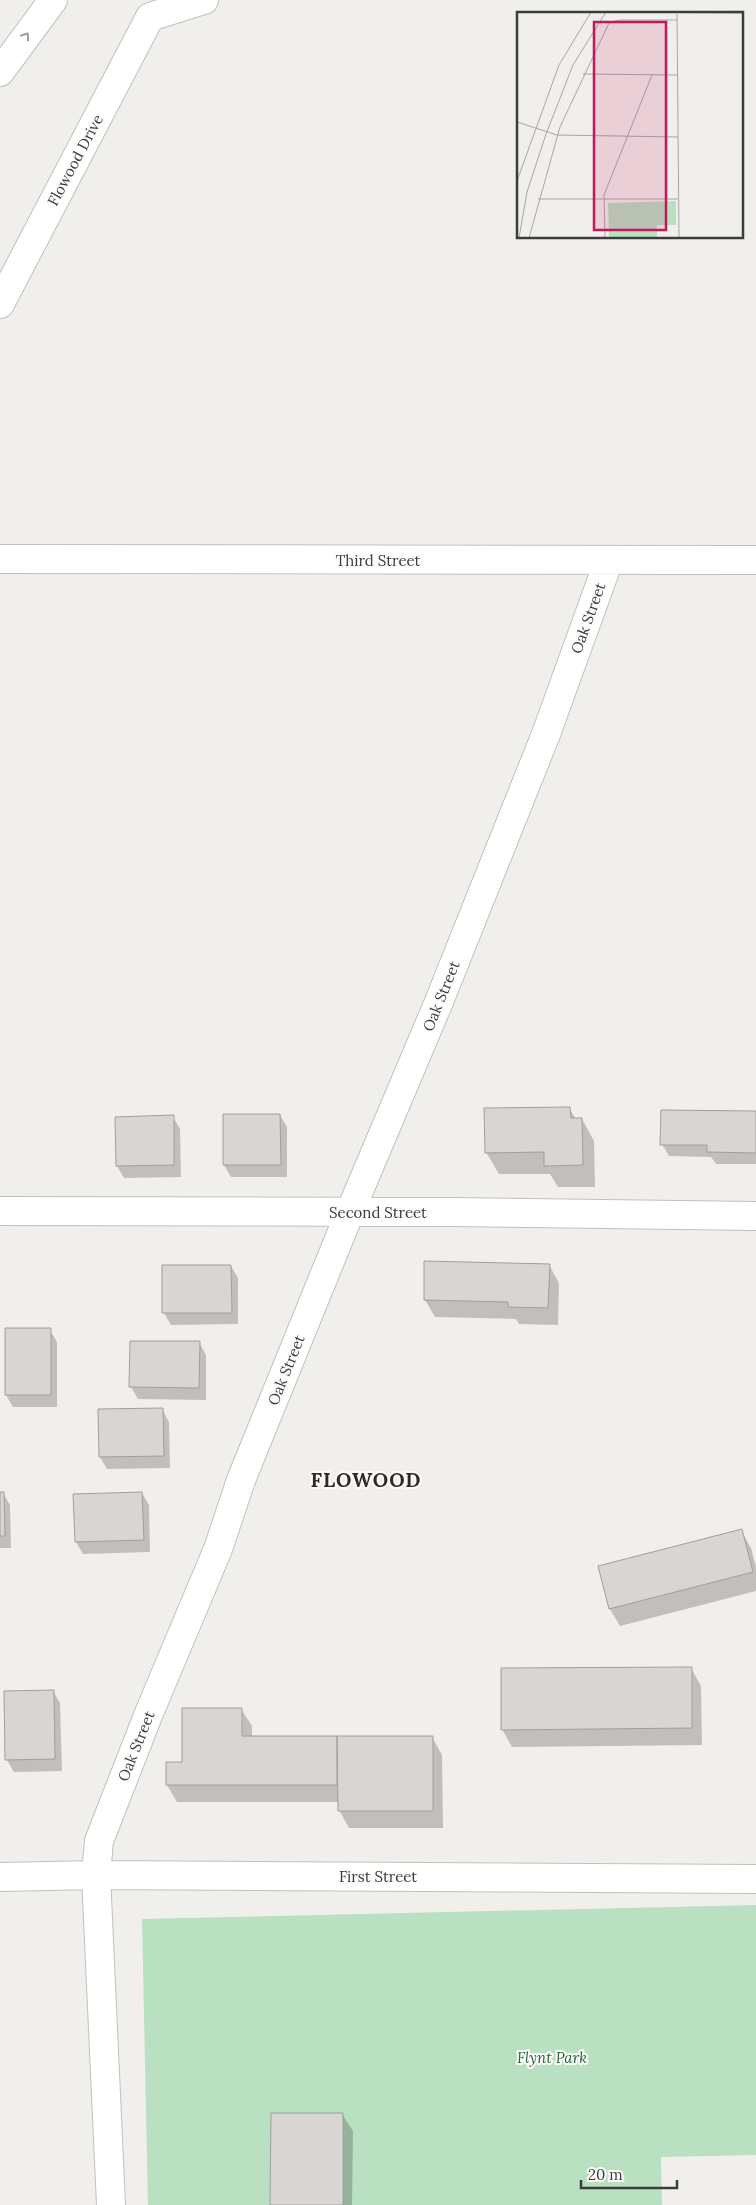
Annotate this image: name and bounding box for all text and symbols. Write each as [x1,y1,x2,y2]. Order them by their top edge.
inset map [517,12,744,239]
one-way arrow [20,32,29,42]
street label: Flowood Drive [43,111,107,209]
street label: Third Street [336,551,421,570]
street label: Oak Street [566,580,610,656]
street label: Oak Street [418,958,464,1034]
street label: Second Street [329,1203,427,1222]
street label: Oak Street [263,1332,309,1408]
district label: FLOWOOD [311,1467,421,1492]
street label: Oak Street [113,1708,159,1784]
street label: First Street [339,1867,417,1886]
park label: Flynt Park [517,2048,587,2067]
scale bar [581,2158,677,2190]
text: 20 m [588,2165,623,2184]

